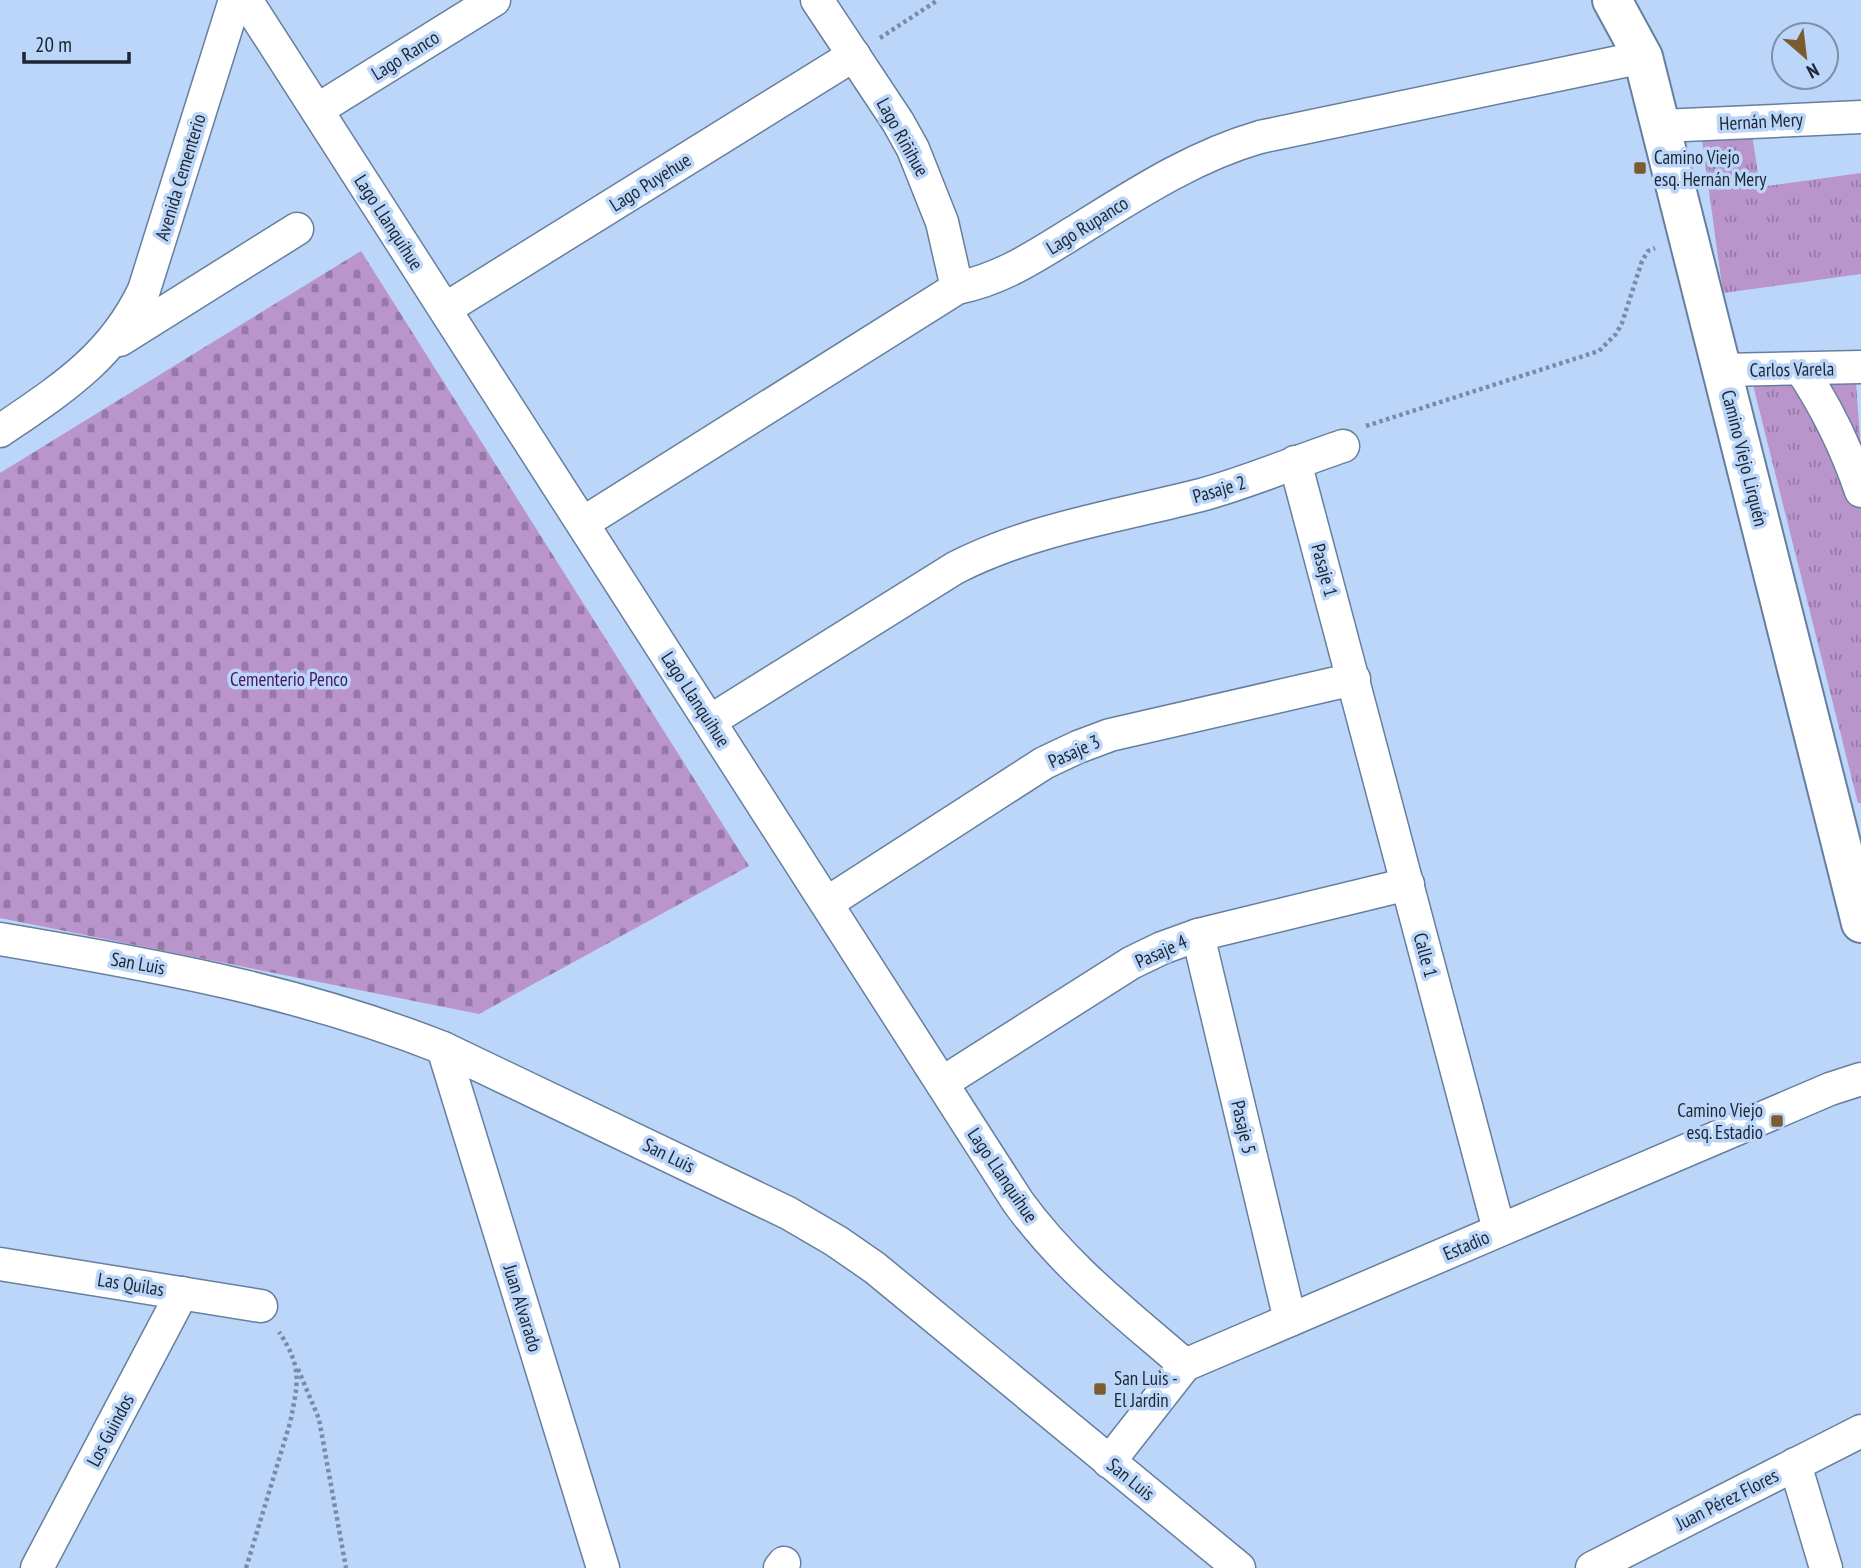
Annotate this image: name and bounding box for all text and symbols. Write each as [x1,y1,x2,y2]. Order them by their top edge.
scale bar [24,21,130,65]
north arrow [1770,21,1840,91]
street label: Lago Ranco [367,25,443,85]
text: 20 m [35,31,72,58]
text: N [1803,58,1823,84]
street label: Lago Riñihue [872,94,934,180]
street label: Hernán Mery [1718,107,1804,135]
street label: Avenida Cementerio [149,111,211,243]
place label: Camino Viejo esq. Hernán Mery [1654,145,1767,191]
street label: Lago Puyehue [605,148,695,216]
marker: Camino Viejo esq. Hernán Mery [1632,160,1648,176]
street label: Lago Llanquihue [349,170,429,274]
street label: Lago Rupanco [1042,190,1132,260]
street label: Carlos Varela [1750,356,1834,382]
street label: Camino Viejo Lirquén [1716,387,1774,529]
street label: Pasaje 2 [1190,470,1248,508]
street label: Pasaje 1 [1306,541,1344,599]
street label: Lago Llanquihue [656,647,736,751]
park label: Cementerio Penco [230,667,348,691]
street label: Pasaje 3 [1044,729,1104,773]
street label: Pasaje 4 [1131,929,1191,973]
street label: Calle 1 [1409,930,1443,980]
street label: San Luis [109,946,167,980]
street label: Pasaje 5 [1226,1098,1262,1156]
place label: Camino Viejo esq. Estadio [1677,1098,1763,1144]
marker: Camino Viejo esq. Estadio [1769,1113,1785,1129]
street label: Lago Llanquihue [963,1123,1043,1227]
street label: San Luis [639,1132,699,1178]
street label: Estadio [1439,1225,1493,1265]
street label: Juan Alvarado [498,1261,548,1355]
street label: Las Quilas [96,1267,166,1301]
place label: San Luis - El Jardin [1114,1366,1178,1412]
marker: San Luis - El Jardin [1092,1381,1108,1397]
street label: Los Guindos [81,1390,139,1470]
street label: San Luis [1102,1453,1160,1505]
street label: Juan Pérez Flores [1671,1463,1782,1536]

